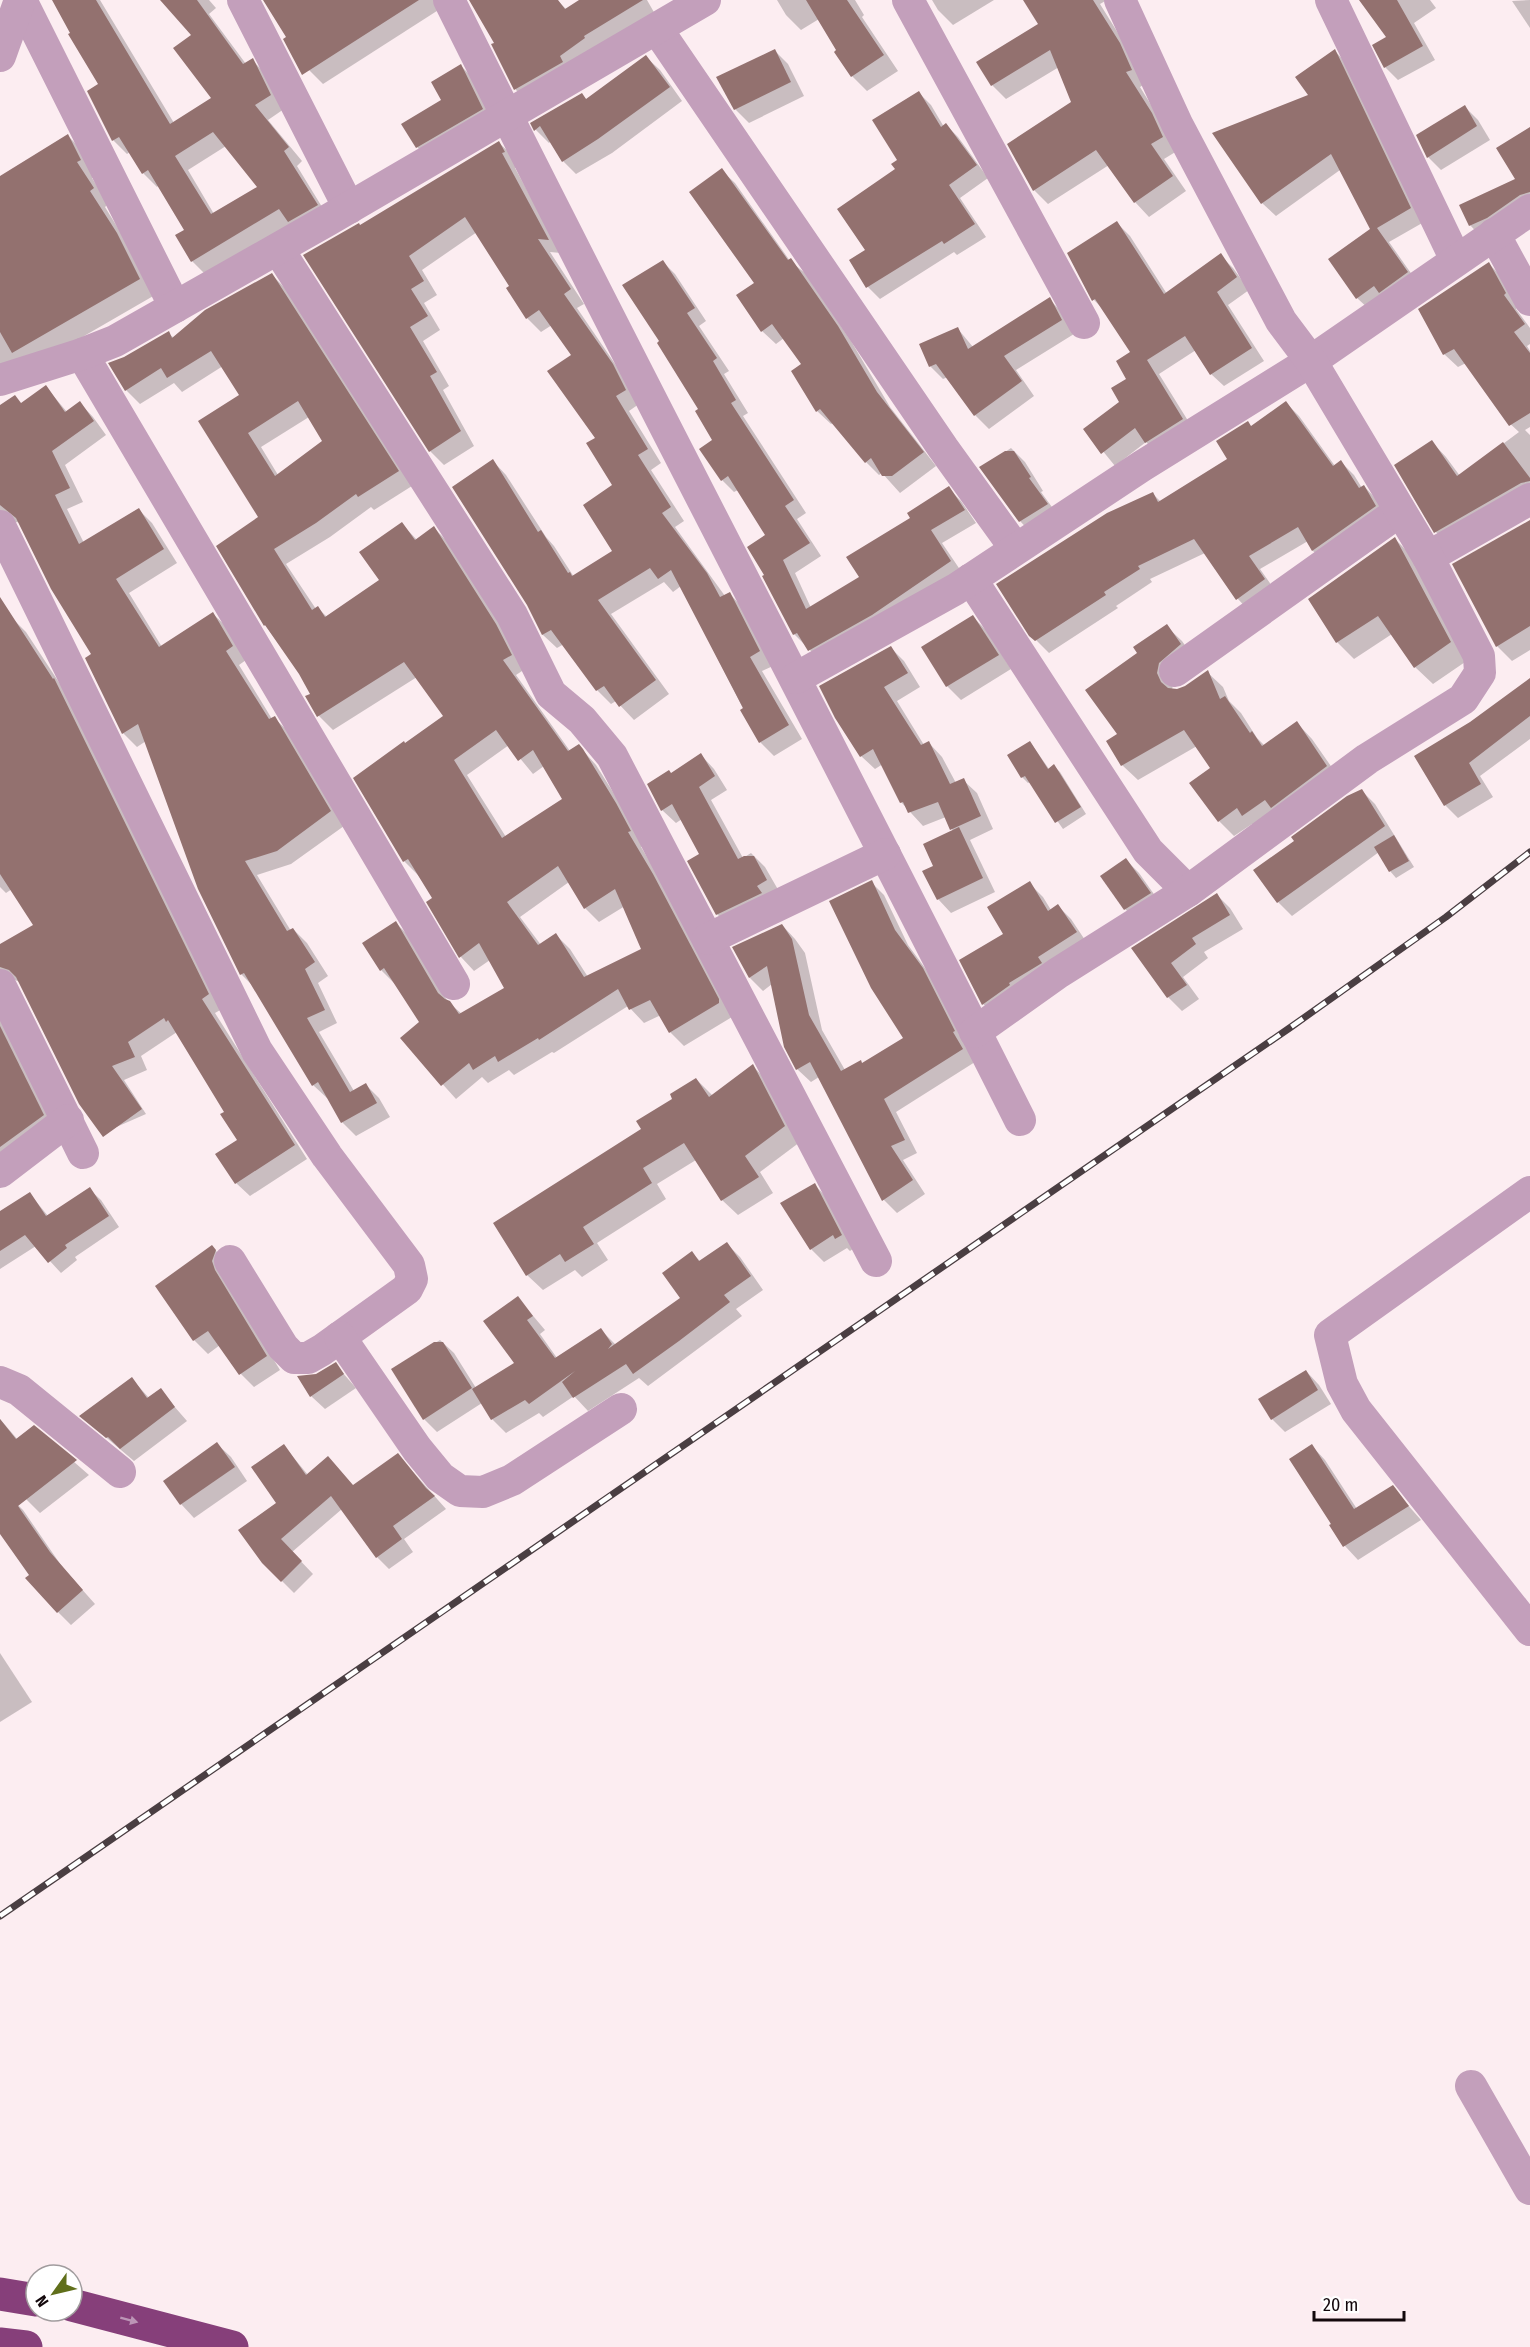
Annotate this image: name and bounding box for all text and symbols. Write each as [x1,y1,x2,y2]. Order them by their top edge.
north arrow [24,2263,84,2323]
scale bar [1314,2284,1404,2322]
text: N [31,2292,53,2310]
text: 20 m [1323,2294,1358,2316]
one-way arrow [119,2315,138,2325]

